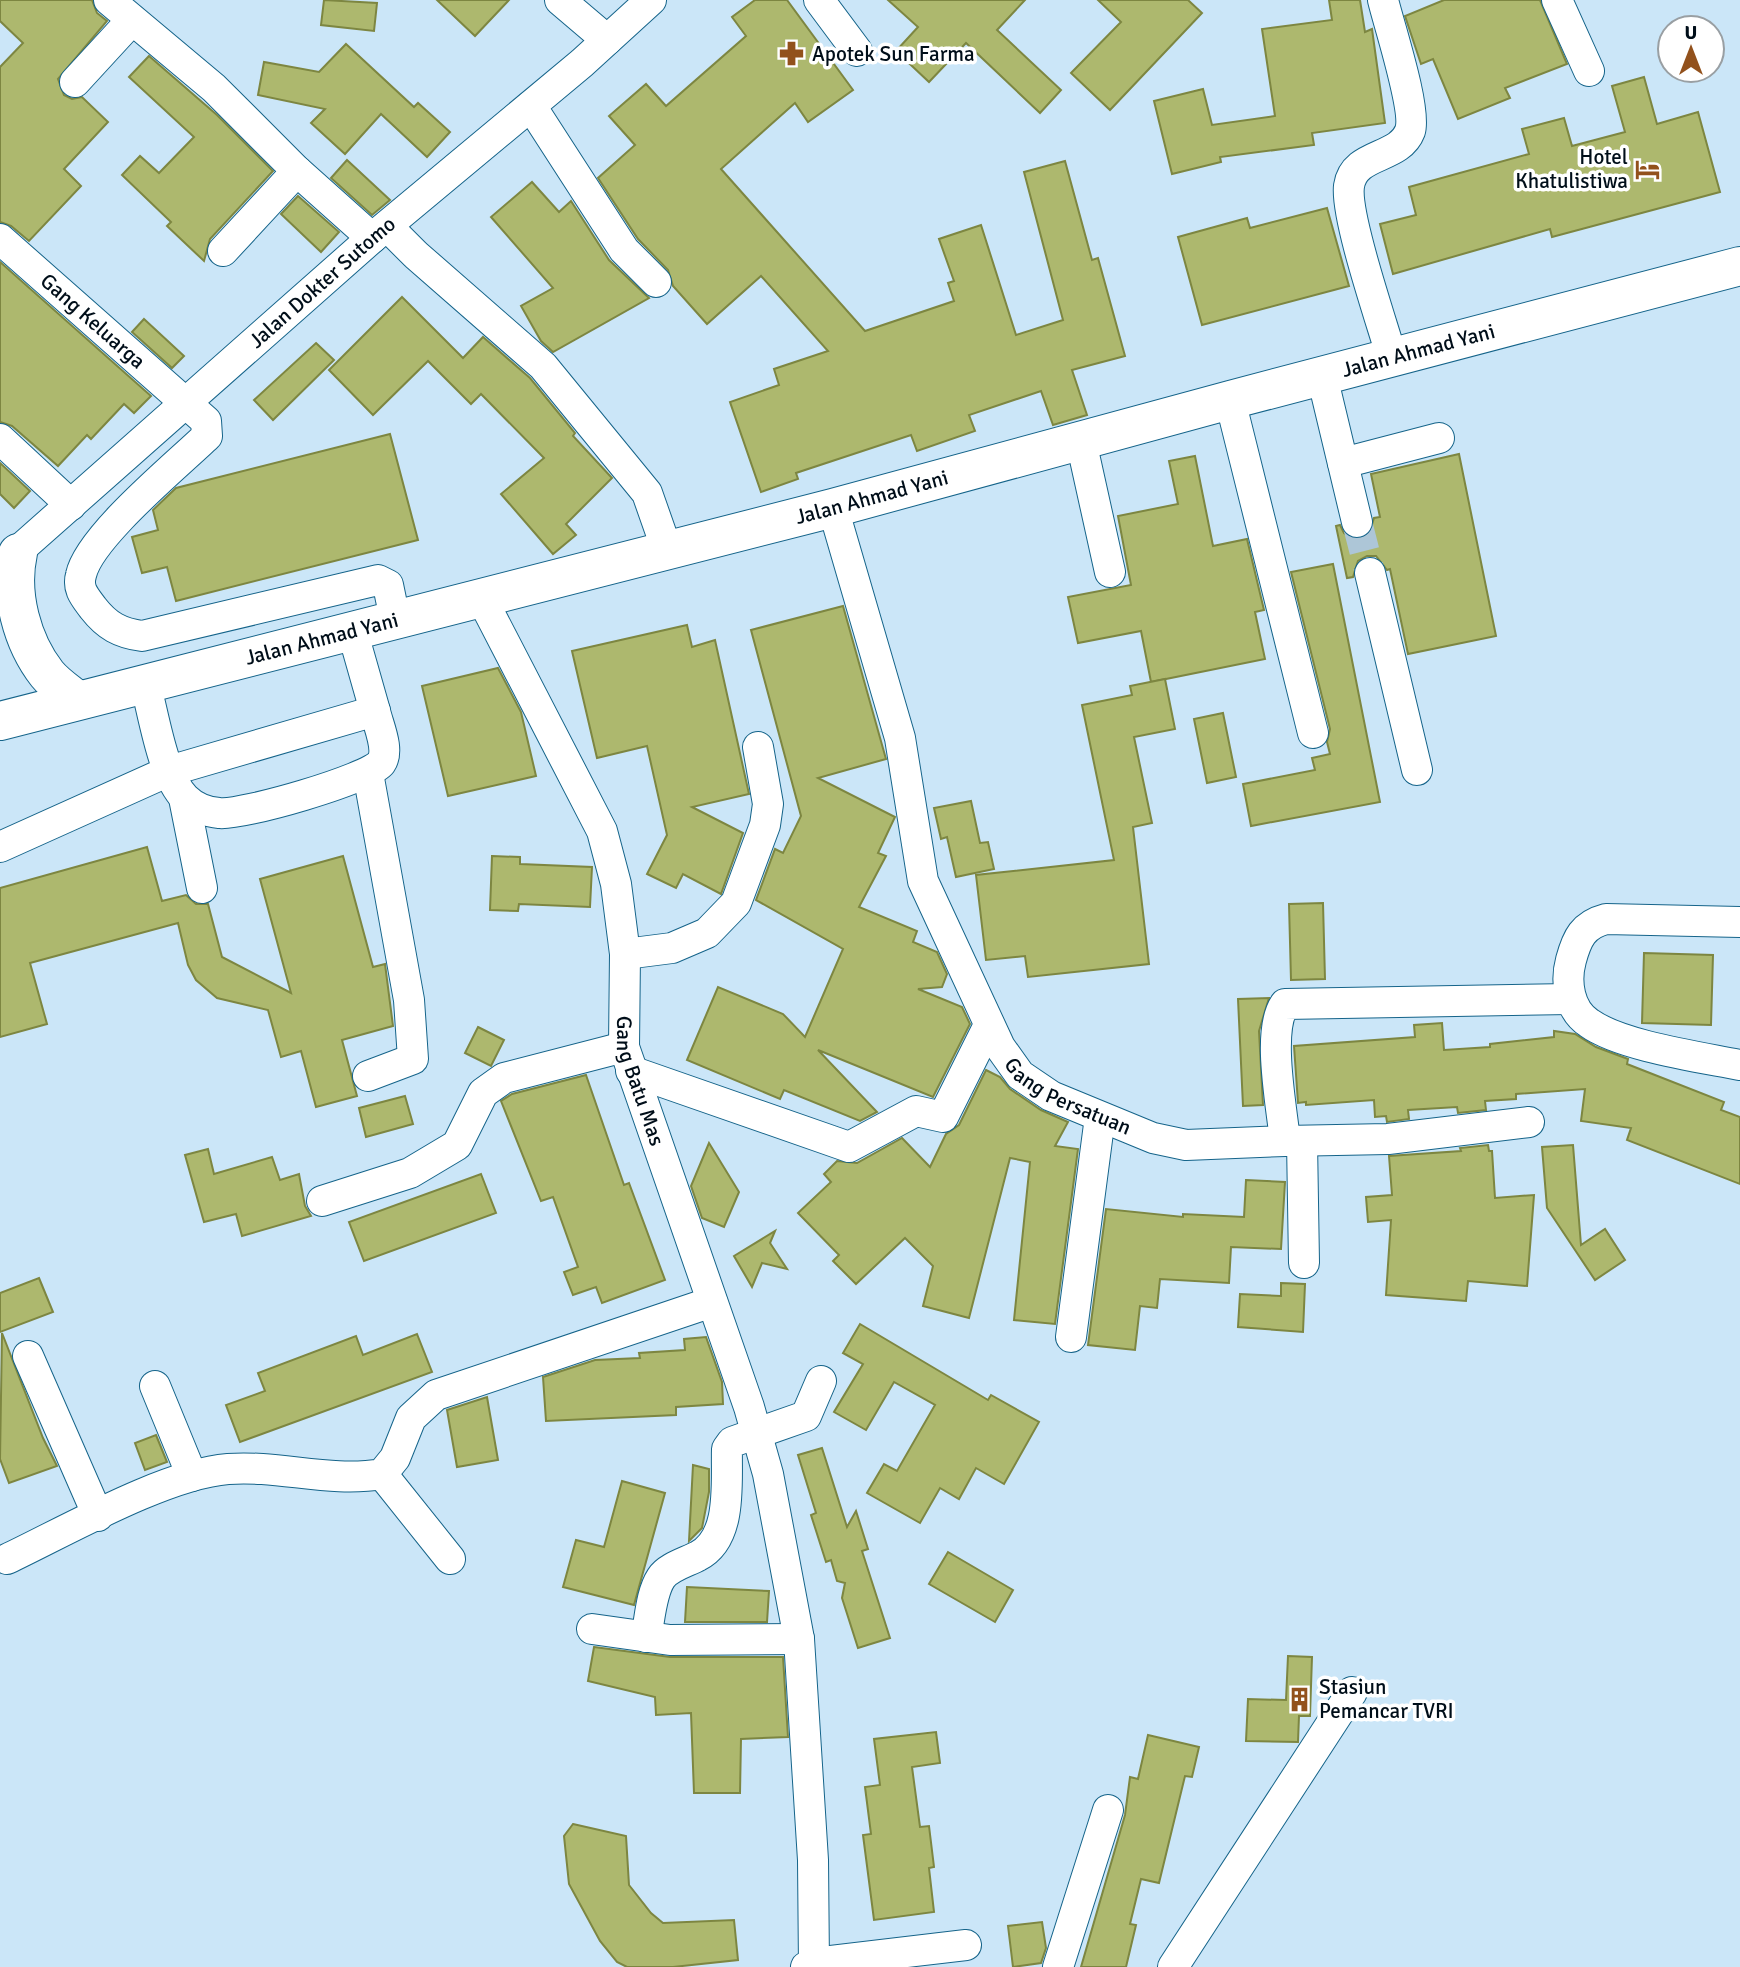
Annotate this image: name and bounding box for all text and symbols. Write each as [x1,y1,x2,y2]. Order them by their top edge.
north arrow [1656,14,1726,84]
text: U [1685,21,1697,45]
pharmacy icon: Apotek Sun Farma [778,40,806,68]
place label: Apotek Sun Farma [812,41,975,67]
place label: Hotel Khatulistiwa [1515,144,1628,194]
hotel icon: Hotel Khatulistiwa [1634,155,1662,183]
street label: Jalan Dokter Sutomo [244,211,401,354]
street label: Gang Keluarga [35,268,151,374]
street label: Jalan Ahmad Yani [1339,318,1498,383]
street label: Jalan Ahmad Yani [793,464,951,530]
street label: Jalan Ahmad Yani [242,607,401,671]
street label: Gang Batu Mas [611,1016,670,1149]
street label: Gang Persatuan [999,1052,1135,1141]
place label: Stasiun Pemancar TVRI [1319,1674,1454,1724]
building icon: Stasiun Pemancar TVRI [1285,1685,1313,1713]

